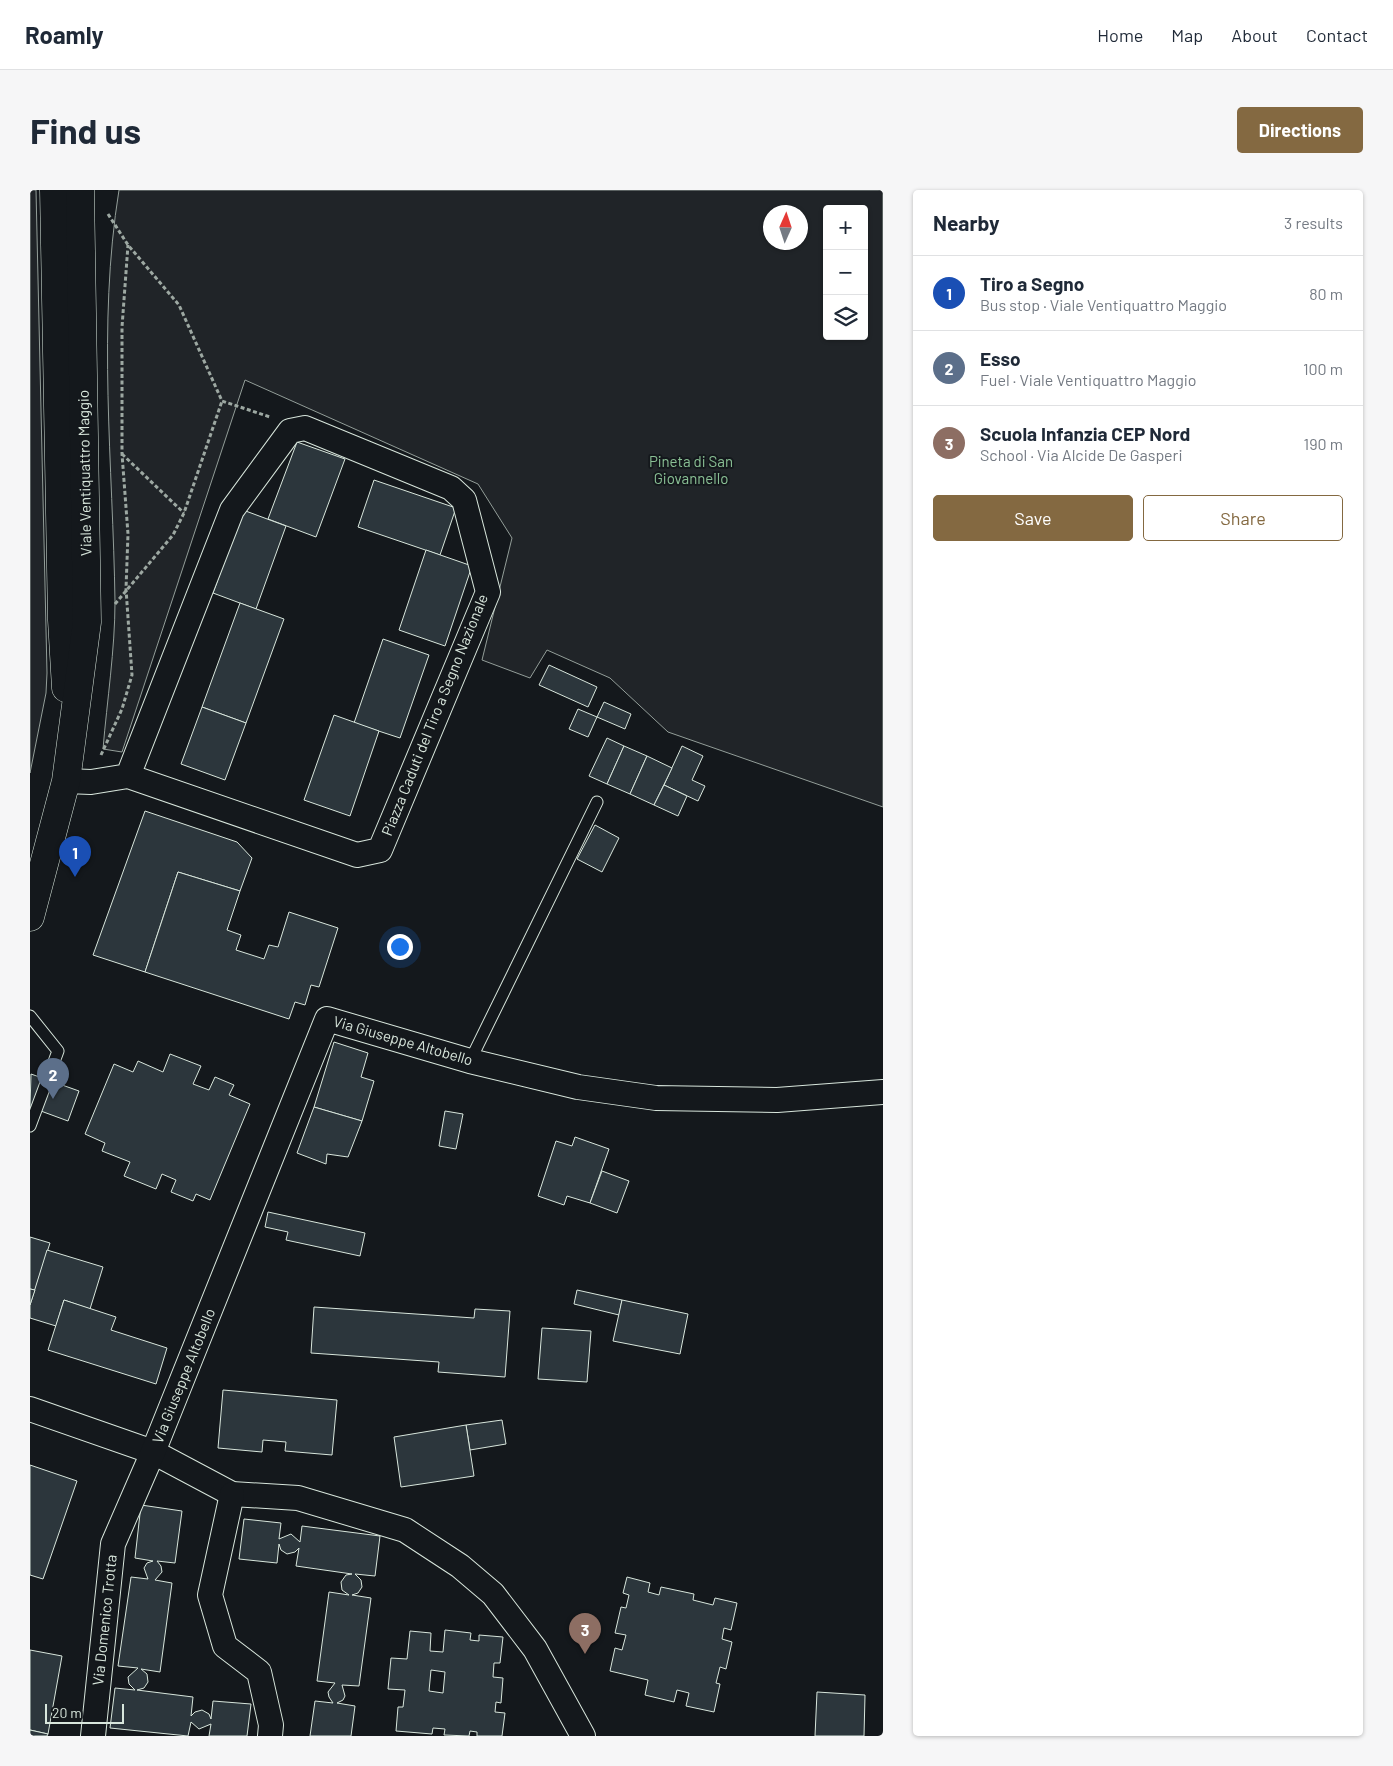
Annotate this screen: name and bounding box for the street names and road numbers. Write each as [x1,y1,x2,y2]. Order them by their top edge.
street label: Viale Ventiquattro Maggio [74,390,94,556]
street label: Piazza Caduti del Tiro a Segno Nazionale [377,591,491,838]
street label: Via Giuseppe Altobello [332,1012,475,1069]
street label: Via Giuseppe Altobello [148,1305,218,1446]
street label: Via Domenico Trotta [88,1553,120,1686]

